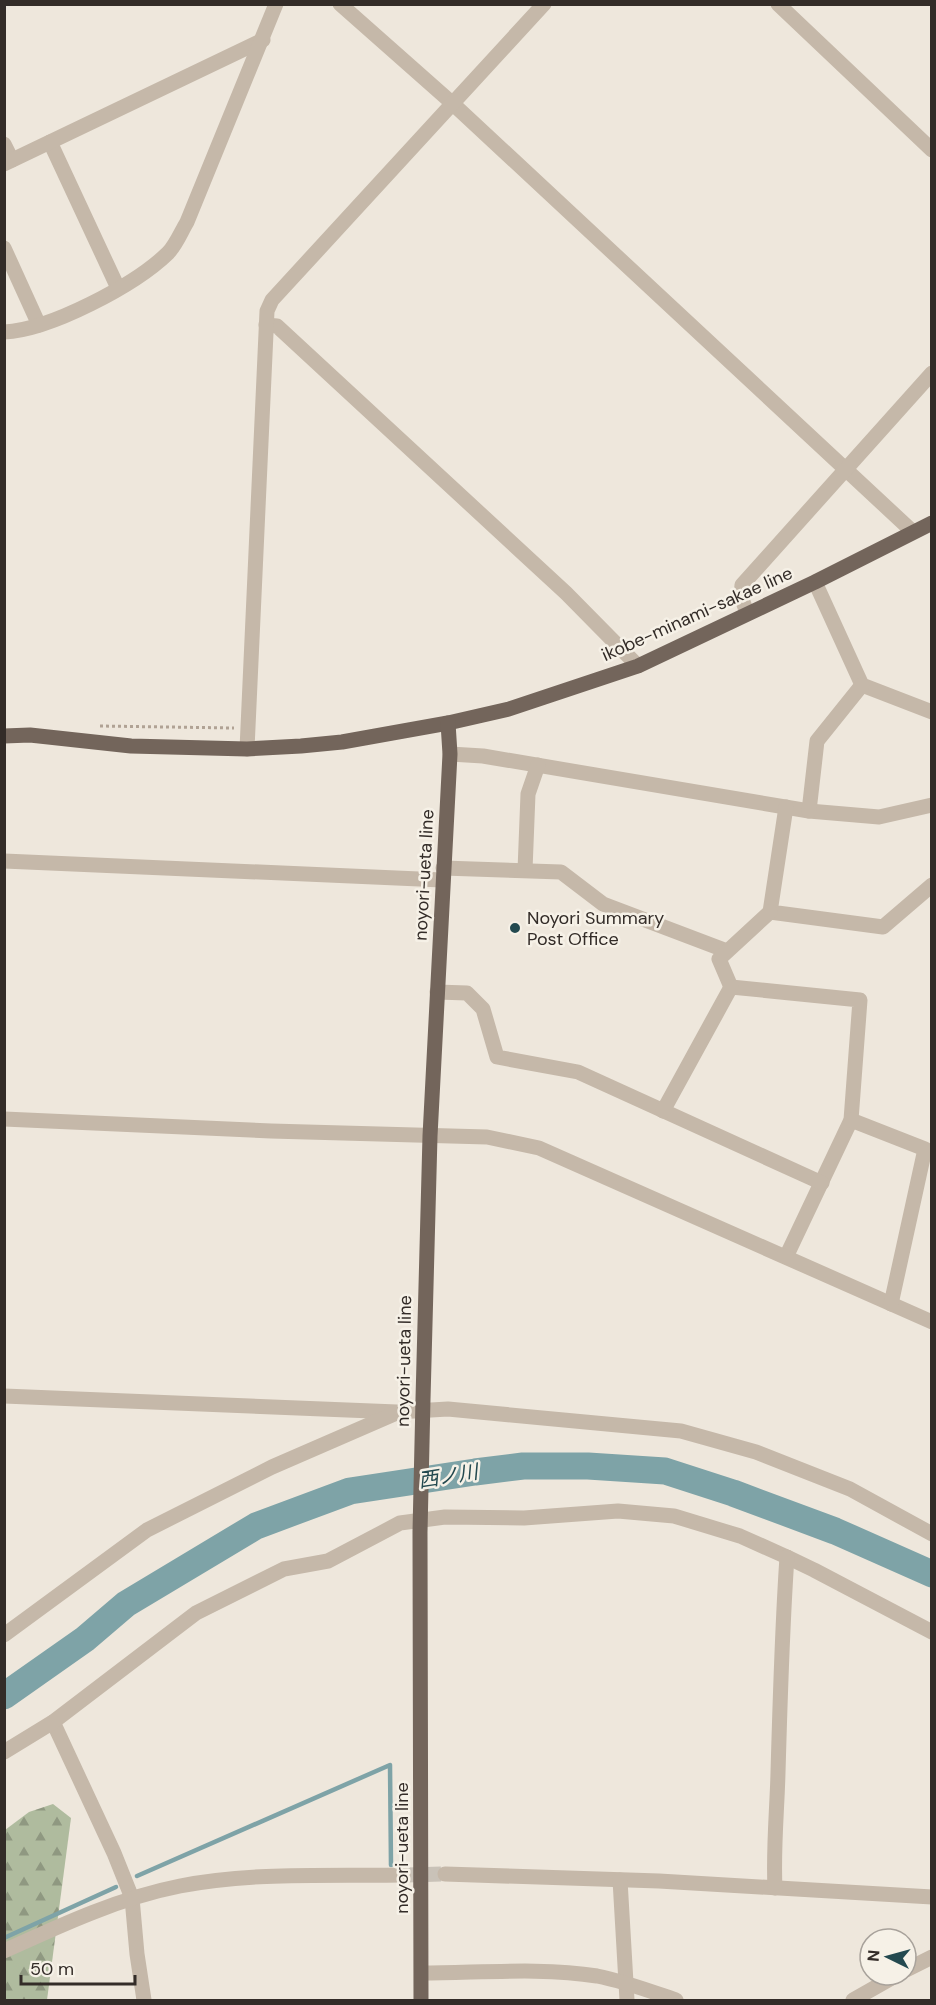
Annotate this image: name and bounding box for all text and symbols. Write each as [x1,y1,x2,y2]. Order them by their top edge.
street label: ikobe-minami-sakae line [598,561,796,667]
street label: noyori-ueta line [409,809,439,941]
place label: Noyori Summary Post Office [527,906,664,951]
marker: Noyori Summary Post Office [508,921,522,935]
street label: noyori-ueta line [391,1295,417,1427]
water label: 西ノ川 [416,1458,482,1494]
street label: noyori-ueta line [390,1782,414,1914]
north arrow [858,1927,918,1987]
scale bar [21,1948,135,1986]
text: N [863,1949,885,1962]
text: 50 m [30,1957,74,1981]

